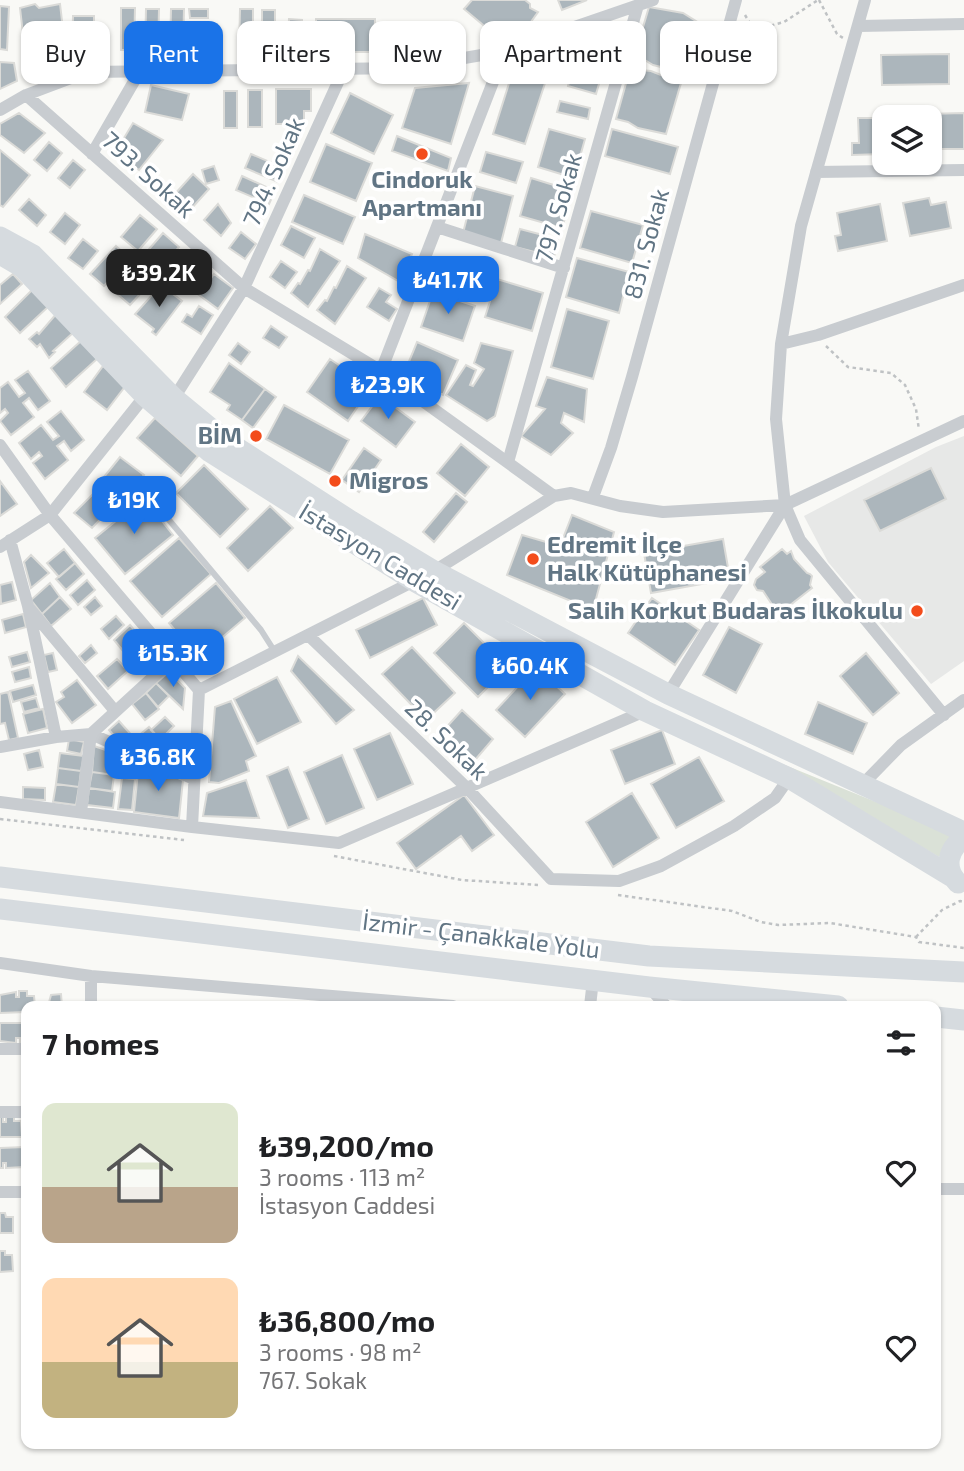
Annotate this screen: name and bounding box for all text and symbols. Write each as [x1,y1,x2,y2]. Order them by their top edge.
chip: Buy [21,21,110,84]
chip: Rent [124,21,223,84]
chip: Filters [237,21,355,84]
chip: New [369,21,466,84]
chip: Apartment [480,21,646,84]
chip: House [660,21,777,84]
map controls [872,105,942,175]
button: layers [872,105,942,175]
street label: 794. Sokak [236,112,310,230]
street label: 793. Sokak [97,125,201,223]
marker: Cindoruk Apartmanı [414,146,430,162]
street label: 797. Sokak [528,149,587,266]
place label: Cindoruk Apartmanı [362,164,482,221]
street label: 831. Sokak [617,185,674,302]
pin: ₺39.2K [102,250,216,309]
pin: ₺41.7K [391,256,505,316]
text: ₺39.2K [122,258,196,286]
text: ₺41.7K [413,265,483,293]
pin: ₺23.9K [331,362,445,421]
text: ₺23.9K [351,370,425,398]
place label: BİM [198,420,242,449]
marker: BİM [248,428,264,444]
place label: Migros [349,465,428,494]
marker: Migros [327,473,343,489]
pin: ₺19K [93,476,175,536]
text: ₺19K [108,485,160,513]
street label: İstasyon Caddesi [295,496,467,615]
place label: Edremit İlçe Halk Kütüphanesi [547,529,747,586]
marker: Edremit İlçe Halk Kütüphanesi [525,551,541,567]
place label: Salih Korkut Budaras İlkokulu [568,595,903,624]
marker: Salih Korkut Budaras İlkokulu [909,603,925,619]
pin: ₺15.3K [116,630,230,689]
text: ₺15.3K [138,638,208,666]
pin: ₺60.4K [473,642,587,702]
text: ₺60.4K [492,651,568,679]
street label: 28. Sokak [400,693,494,785]
pin: ₺36.8K [101,734,215,793]
text: ₺36.8K [121,742,195,770]
street label: İzmir - Çanakkale Yolu [361,906,602,964]
icon: filters [882,1024,920,1062]
text: 7 homes [42,1025,159,1061]
text: ₺39,200/mo [259,1127,434,1163]
icon: home [98,1131,182,1215]
icon: heart [882,1154,920,1192]
text: 3 rooms · 113 m² [259,1163,425,1191]
text: İstasyon Caddesi [259,1191,435,1219]
text: ₺36,800/mo [259,1302,435,1338]
icon: home [98,1306,182,1390]
icon: heart [882,1329,920,1367]
text: 3 rooms · 98 m² [259,1338,421,1366]
text: 767. Sokak [259,1366,367,1394]

